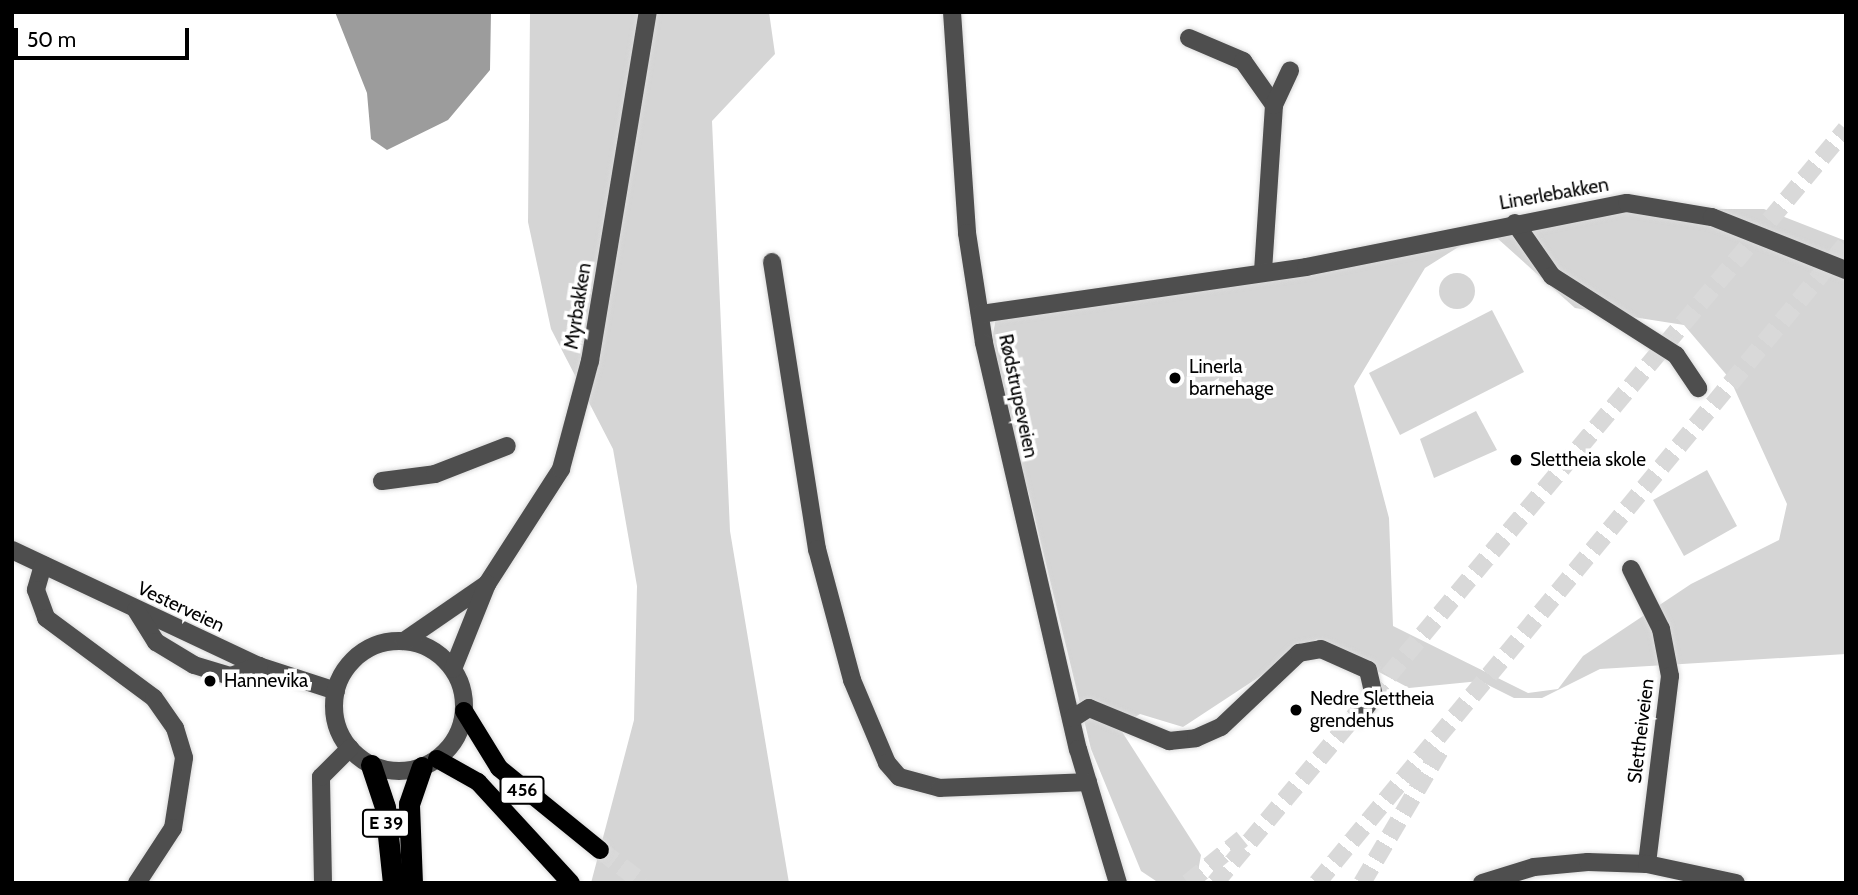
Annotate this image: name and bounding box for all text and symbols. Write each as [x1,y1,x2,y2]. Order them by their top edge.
scale bar [18,14,192,58]
text: 50 m [27,27,76,52]
street label: Linerlebakken [1498,173,1610,215]
street label: Myrbakken [560,261,596,351]
street label: Rødstrupeveien [994,332,1042,460]
place label: Linerla barnehage [1189,356,1274,400]
marker: Linerla barnehage [1167,370,1183,386]
place label: Slettheia skole [1530,449,1646,471]
marker: Slettheia skole [1508,452,1524,468]
street label: Vesterveien [134,577,228,637]
place label: Hannevika [224,670,308,692]
marker: Hannevika [202,673,218,689]
street label: Slettheiveien [1623,677,1659,785]
place label: Nedre Slettheia grendehus [1310,688,1434,732]
marker: Nedre Slettheia grendehus [1288,702,1304,718]
road number: 456 [499,776,545,804]
road number: E 39 [362,808,410,838]

